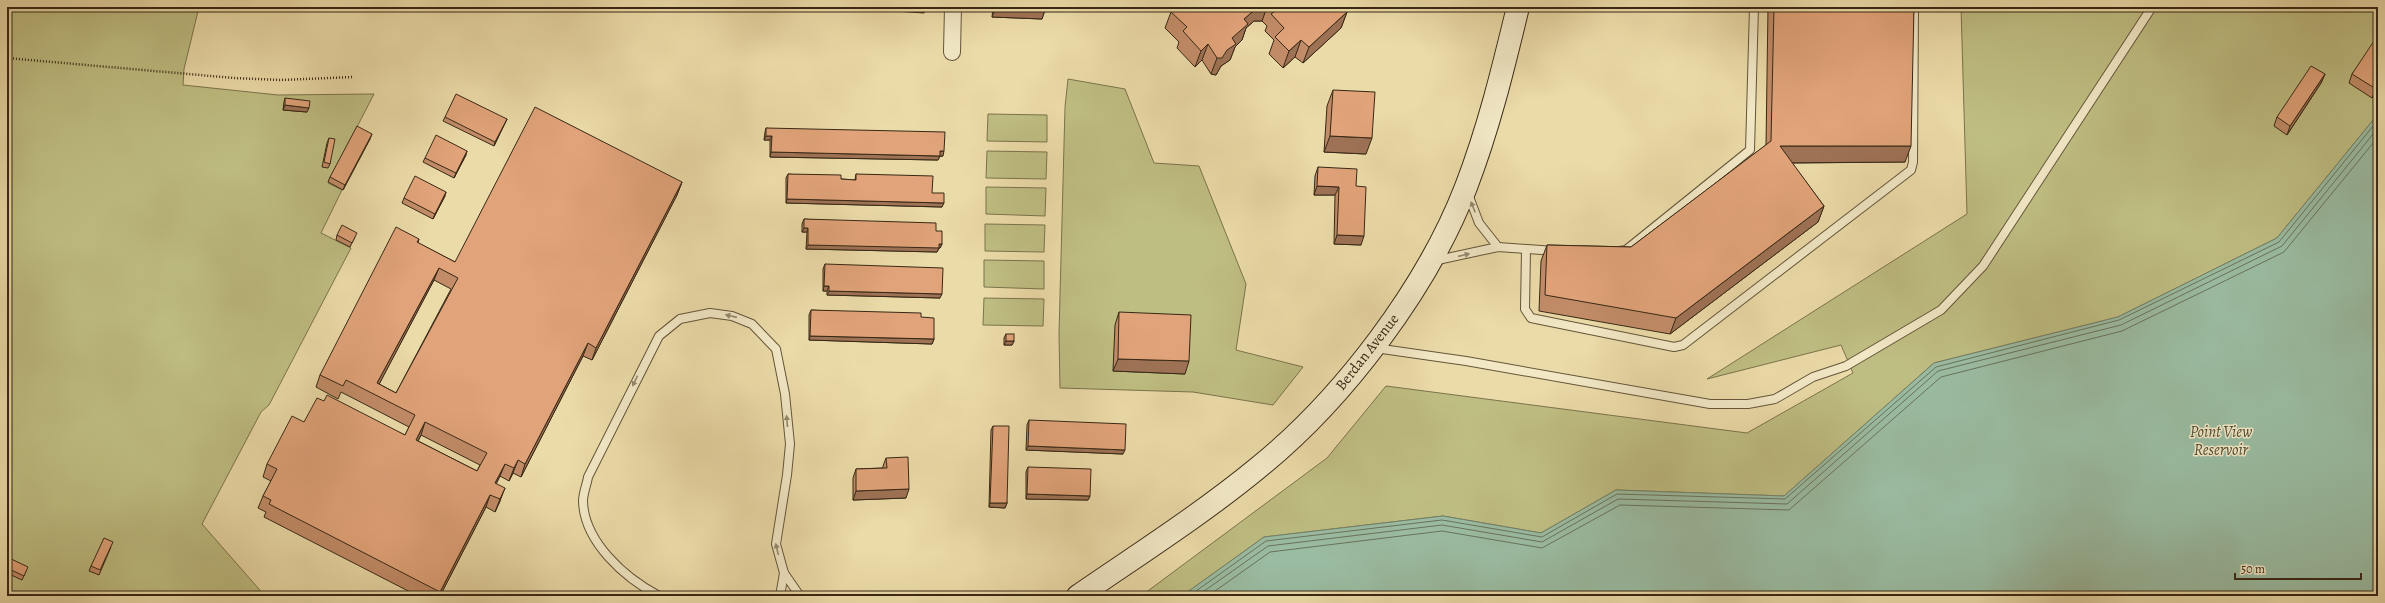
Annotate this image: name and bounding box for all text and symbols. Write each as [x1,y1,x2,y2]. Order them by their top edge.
one-way arrow [1469,200,1475,212]
one-way arrow [1458,252,1470,258]
street label: Berdan Avenue [1331,309,1403,394]
one-way arrow [724,313,737,319]
one-way arrow [632,376,638,387]
one-way arrow [784,415,791,427]
water label: Point View Reservoir [2190,421,2253,461]
one-way arrow [774,543,780,556]
scale bar [2235,555,2361,581]
text: 50 m [2241,561,2265,577]

